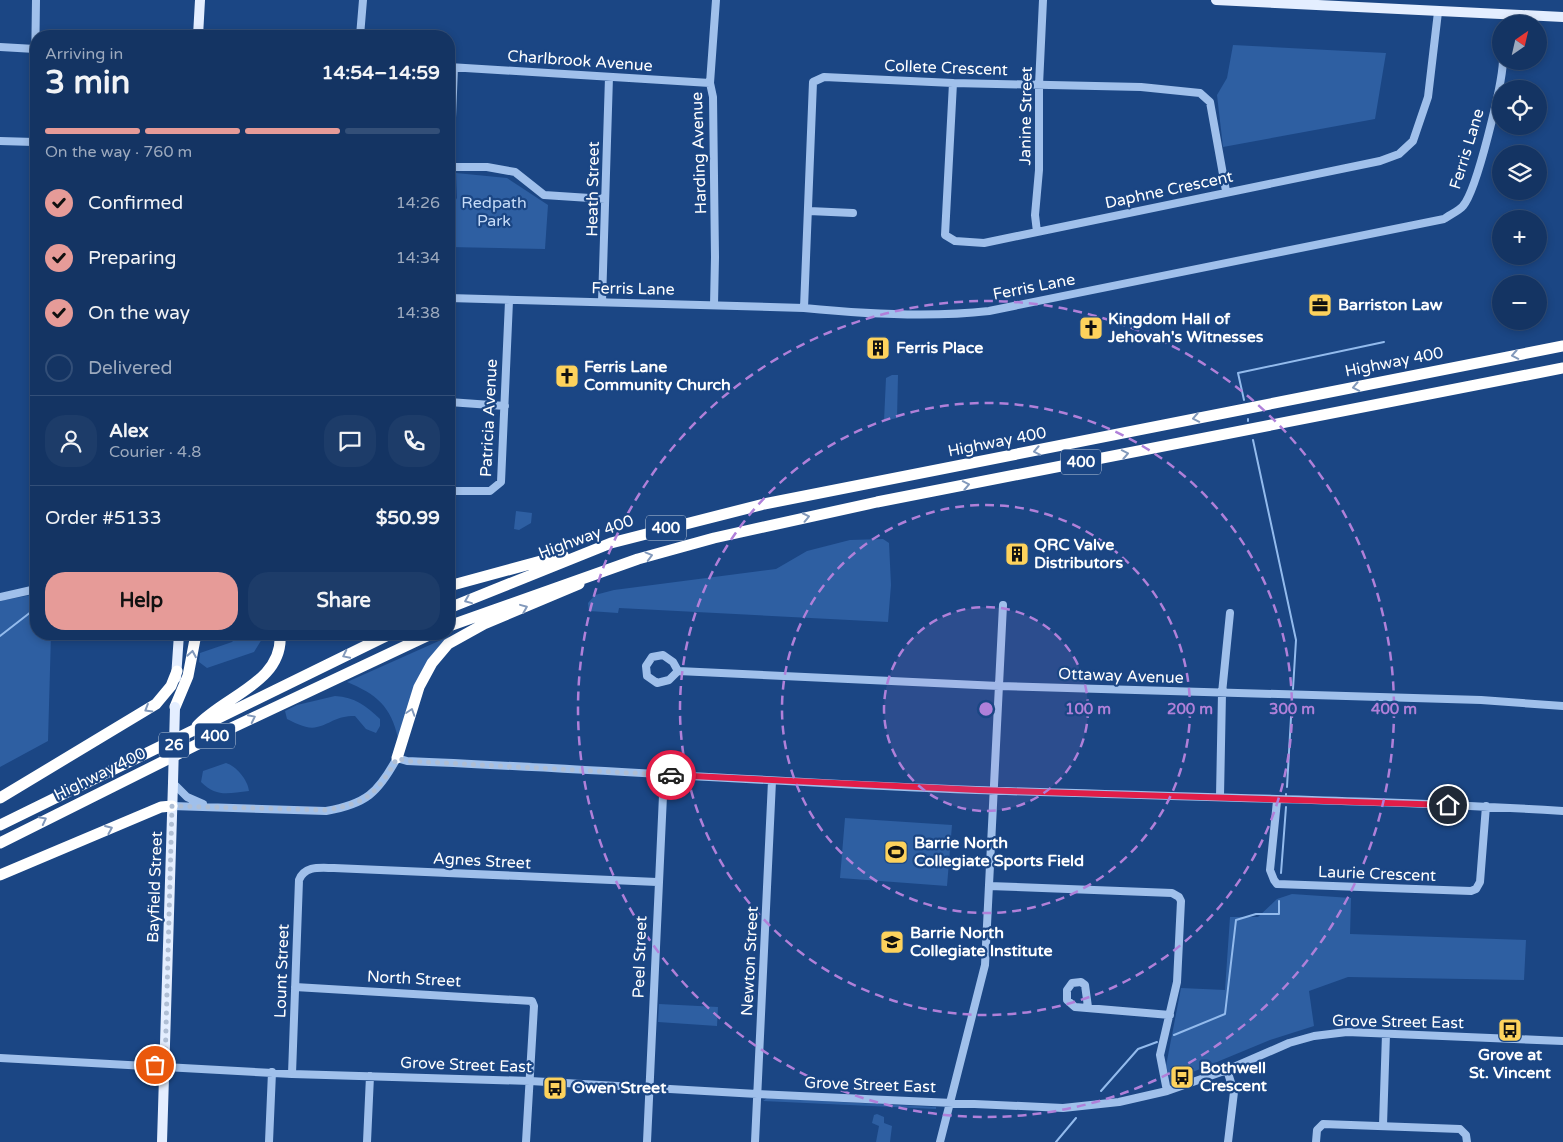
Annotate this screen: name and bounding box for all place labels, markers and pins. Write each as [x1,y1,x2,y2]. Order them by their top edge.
office icon: Barriston Law [1307,292,1333,318]
place label: Barriston Law [1338,295,1443,315]
place label: Kingdom Hall of Jehovah's Witnesses [1107,309,1264,347]
church icon: Kingdom Hall of Jehovah's Witnesses [1078,315,1104,341]
building icon: Ferris Place [865,335,891,361]
place label: Ferris Place [896,338,983,358]
place label: Ferris Lane Community Church [584,357,731,395]
church icon: Ferris Lane Community Church [554,363,580,389]
place label: QRC Valve Distributors [1034,535,1123,573]
building icon: QRC Valve Distributors [1004,541,1030,567]
centre of rings [977,700,995,718]
pin [1427,784,1469,826]
place label: Barrie North Collegiate Sports Field [914,833,1084,871]
sports icon: Barrie North Collegiate Sports Field [883,839,909,865]
place label: Barrie North Collegiate Institute [910,923,1052,961]
school or university icon: Barrie North Collegiate Institute [879,929,905,955]
bus stop icon: Grove at St. Vincent [1497,1017,1523,1043]
pin [134,1044,176,1086]
place label: Grove at St. Vincent [1469,1045,1552,1083]
place label: Bothwell Crescent [1200,1058,1268,1096]
bus stop icon: Bothwell Crescent [1169,1064,1195,1090]
bus stop icon: Owen Street [542,1075,568,1101]
place label: Owen Street [572,1078,667,1098]

